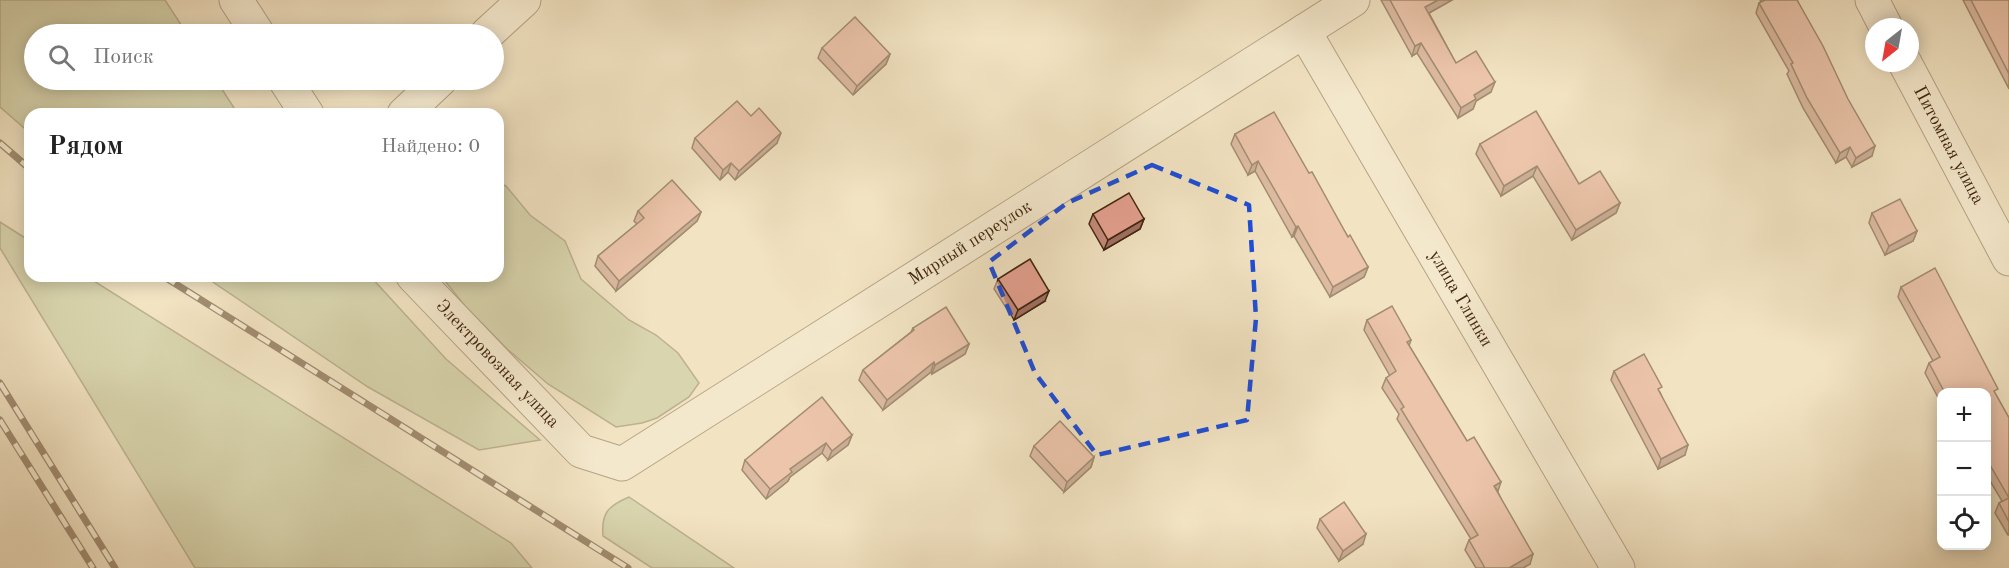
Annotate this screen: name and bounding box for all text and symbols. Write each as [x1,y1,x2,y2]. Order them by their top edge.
north arrow [1865,18,1919,72]
search box [24,24,504,90]
icon: search [45,41,78,74]
text: Поиск [93,46,154,68]
street label: Питомная улица [1910,83,1987,207]
text: Рядом [48,134,123,160]
text: Найдено: 0 [381,137,480,157]
street label: Мирный переулок [905,197,1035,289]
street label: улица Глинки [1425,247,1496,350]
street label: Электровозная улица [432,297,563,431]
map controls [1937,388,1991,550]
button: + [1937,388,1991,442]
button: − [1937,442,1991,496]
button: locate [1937,496,1991,550]

